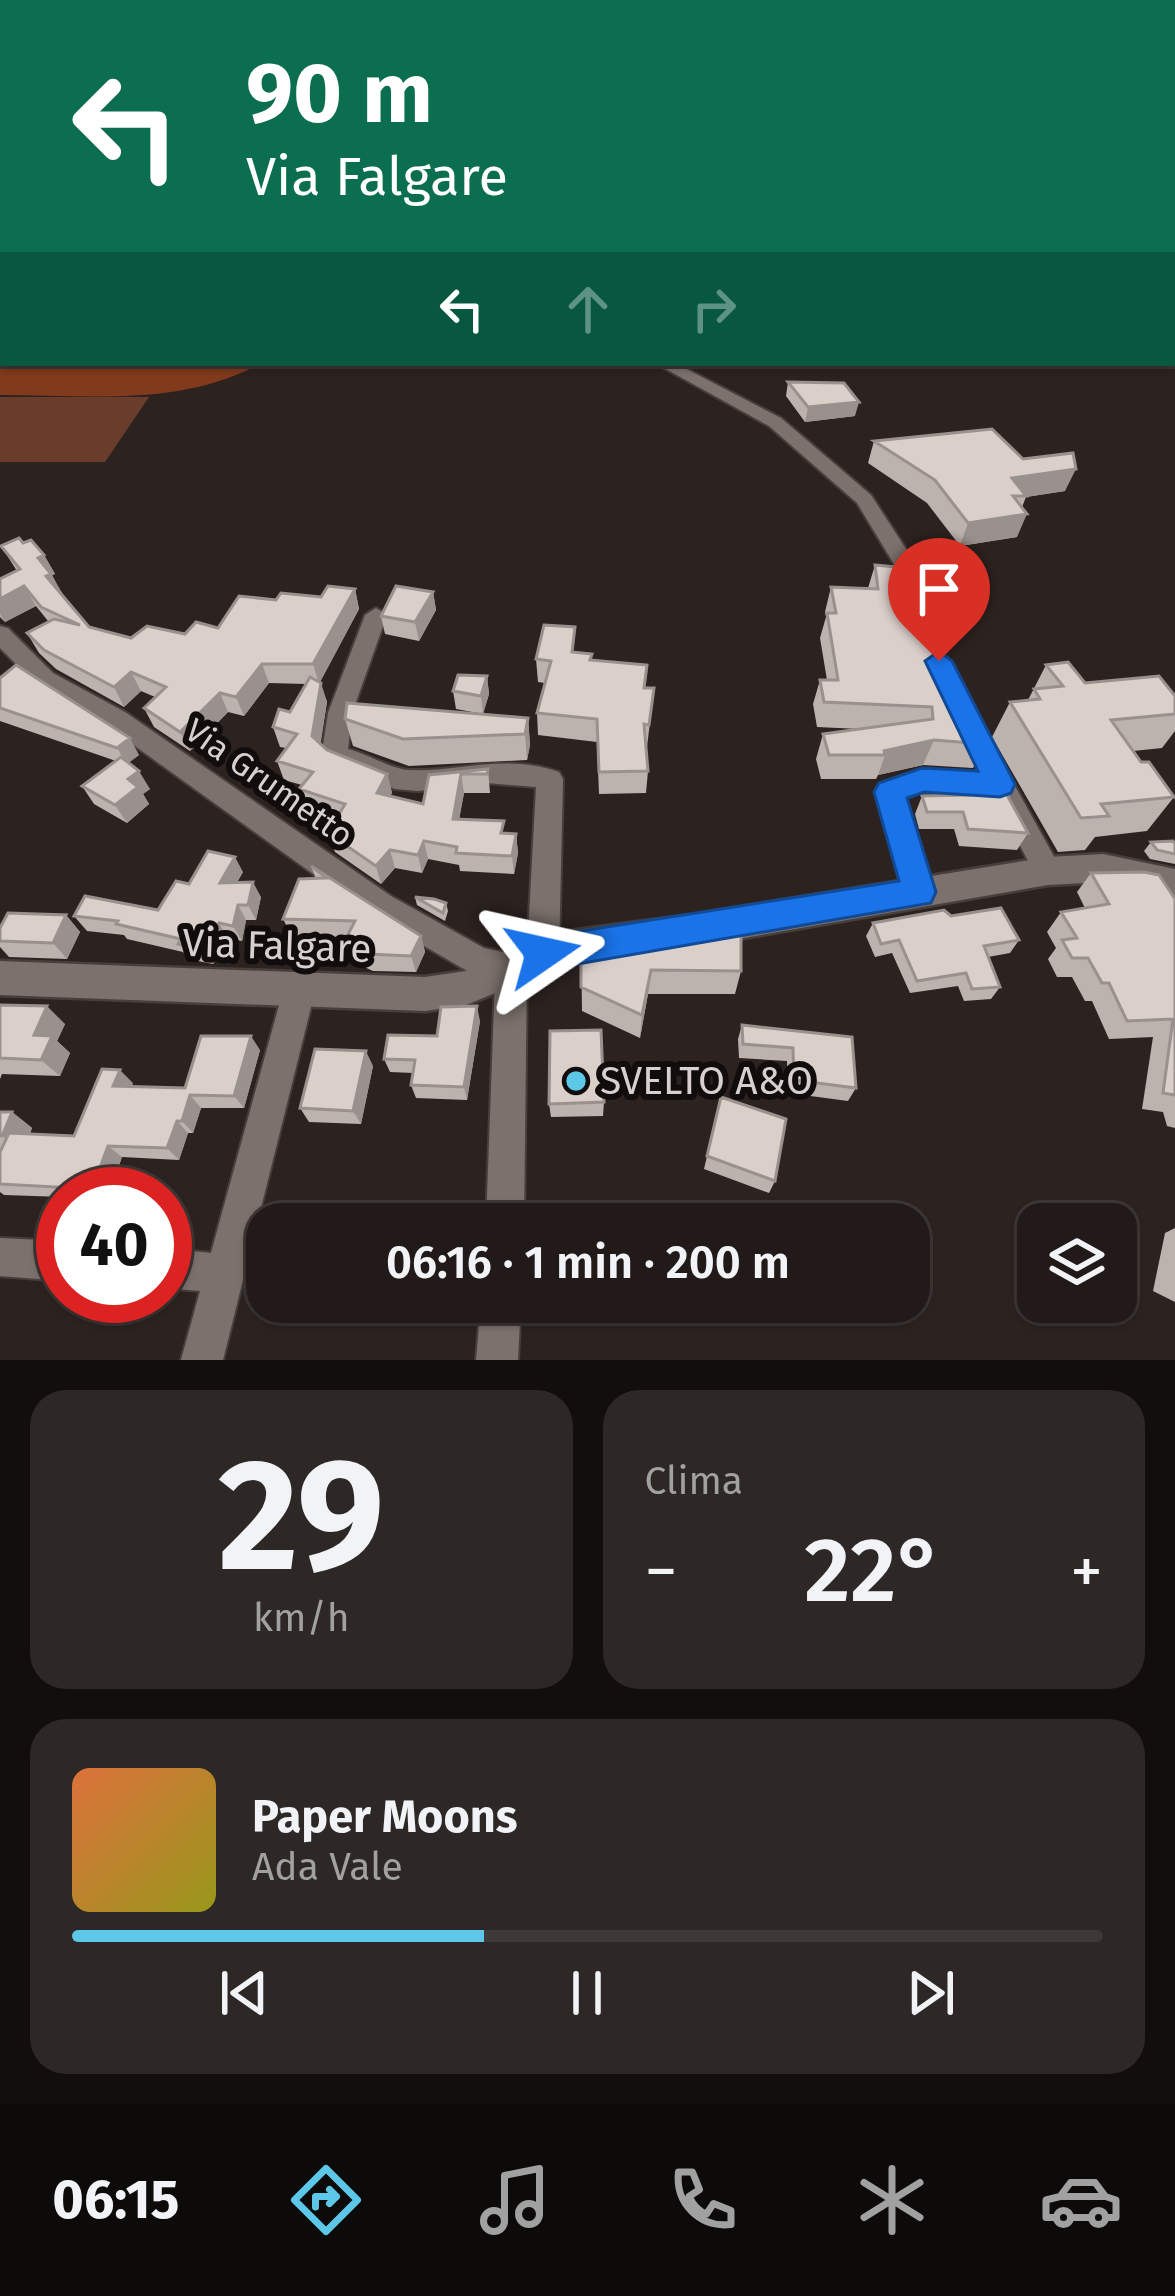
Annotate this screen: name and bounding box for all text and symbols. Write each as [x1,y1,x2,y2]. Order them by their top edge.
text: 90 m [246,43,433,144]
icon: left [48,48,204,204]
text: Via Falgare [246,145,508,209]
icon: left [429,276,495,342]
icon: ahead [555,276,621,342]
icon: right [681,276,747,342]
pin [888,538,990,661]
icon: arrive [906,556,972,622]
street label: Via Grumetto [177,710,361,856]
position arrow [480,890,606,1016]
street label: Via Falgare [182,920,372,972]
place label: SVELTO A&O [600,1058,813,1104]
marker: SVELTO A&O [563,1068,589,1094]
speed limit sign: 40 [36,1167,192,1323]
map controls [1017,1203,1137,1323]
button: layers [1017,1203,1137,1323]
text: 06:16 · 1 min · 200 m [386,1236,790,1290]
text: 29 [218,1423,384,1610]
text: Clima [645,1458,743,1504]
text: 22° [804,1517,943,1625]
text: − [645,1532,678,1611]
text: + [1070,1532,1103,1611]
text: km/h [253,1595,350,1641]
text: Paper Moons [252,1790,517,1844]
text: Ada Vale [252,1844,403,1890]
icon: previous [211,1960,277,2026]
icon: pause [554,1960,620,2026]
icon: next [898,1960,964,2026]
icon: directions [284,2158,368,2242]
icon: music [473,2158,557,2242]
icon: phone [661,2158,745,2242]
icon: climate [850,2158,934,2242]
icon: car [1039,2158,1123,2242]
text: 06:15 [52,2168,179,2232]

